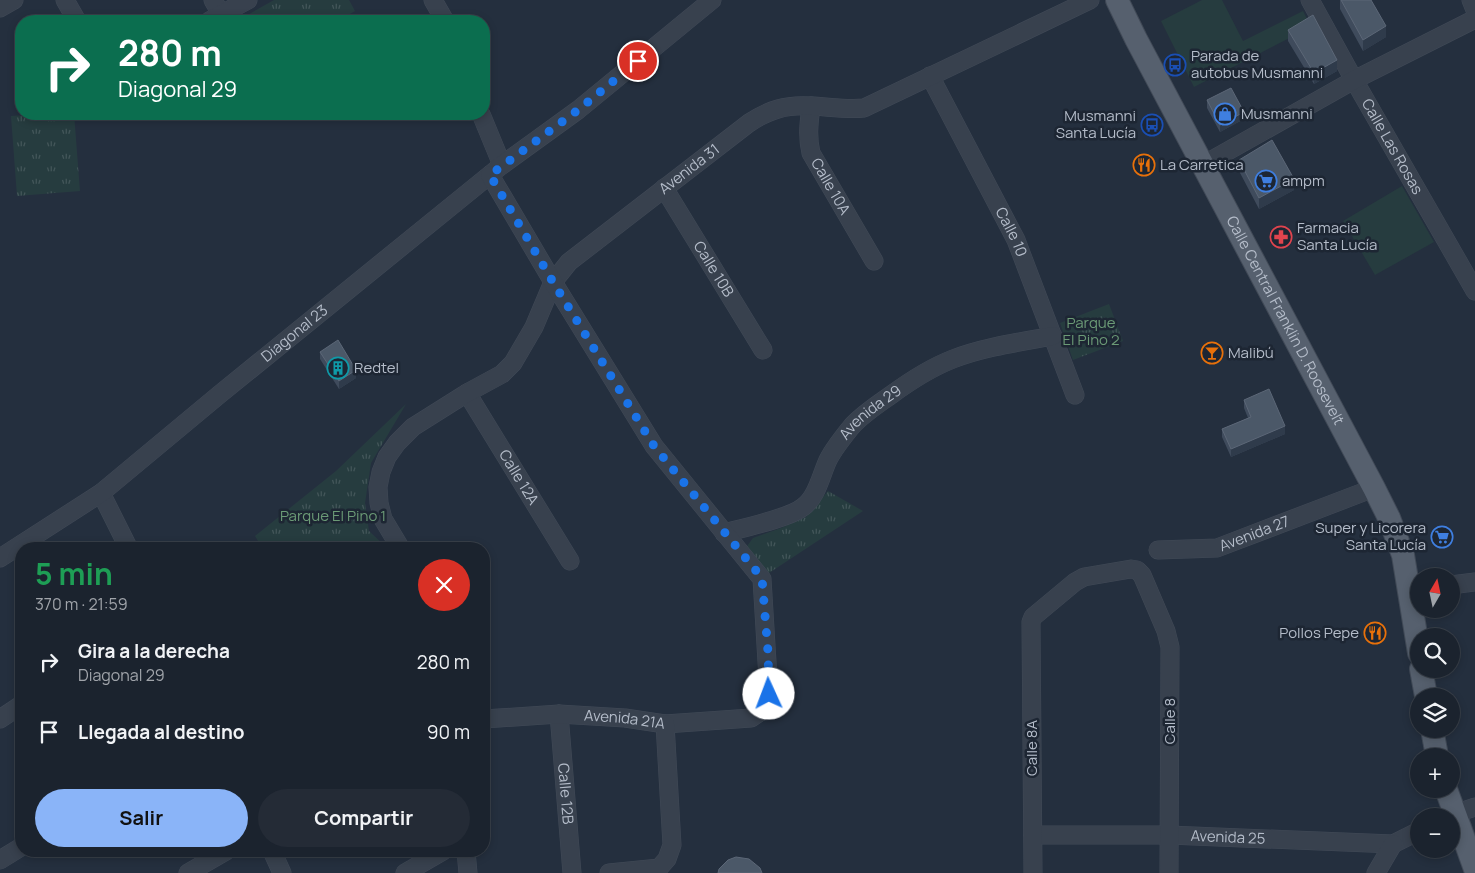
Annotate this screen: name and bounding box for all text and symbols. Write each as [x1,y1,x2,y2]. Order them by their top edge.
text: 280 m [118,29,222,77]
icon: right [35,35,100,100]
pin [617,40,659,82]
place label: Parada de autobus Musmanni [1191,45,1323,83]
icon: arrive [624,47,652,75]
bus stop icon: Parada de autobus Musmanni [1163,53,1187,77]
text: Diagonal 29 [118,74,237,104]
street label: Calle Las Rosas [1357,95,1428,198]
shop icon: Musmanni [1213,102,1237,126]
place label: Musmanni [1241,103,1313,124]
place label: Musmanni Santa Lucía [1056,105,1136,143]
bus stop icon: Musmanni Santa Lucía [1140,113,1164,137]
street label: Avenida 31 [654,139,724,199]
restaurant icon: La Carretica [1132,153,1156,177]
street label: Calle 10A [806,154,856,219]
place label: La Carretica [1160,154,1244,175]
supermarket icon: ampm [1254,169,1278,193]
place label: ampm [1282,170,1325,191]
street label: Calle 10 [991,203,1032,260]
street label: Calle Central Franklin D. Roosevelt [1222,212,1350,428]
place label: Farmacia Santa Lucía [1297,217,1377,255]
pharmacy icon: Farmacia Santa Lucía [1269,225,1293,249]
street label: Calle 10B [689,237,739,301]
street label: Diagonal 23 [256,300,332,367]
park label: Parque El Pino 2 [1063,312,1119,350]
bar icon: Malibú [1200,341,1224,365]
place label: Malibú [1228,342,1274,363]
building icon: Redtel [326,356,350,380]
place label: Redtel [354,357,399,378]
street label: Avenida 29 [834,380,905,444]
street label: Calle 12A [494,445,544,509]
park label: Parque El Pino 1 [280,505,386,526]
street label: Avenida 27 [1216,510,1292,556]
place label: Super y Licorera Santa Lucía [1315,517,1426,555]
supermarket icon: Super y Licorera Santa Lucía [1430,525,1454,549]
text: 5 min [35,553,113,594]
button: close [418,559,470,611]
north arrow [1410,568,1460,618]
map controls [1410,568,1460,858]
text: 370 m · 21:59 [35,593,128,615]
restaurant icon: Pollos Pepe [1363,621,1387,645]
place label: Pollos Pepe [1279,622,1359,643]
button: search [1410,628,1460,678]
text: Gira a la derecha [78,638,230,664]
icon: right [35,648,63,676]
text: 280 m [417,649,470,675]
text: Diagonal 29 [78,664,165,686]
position arrow [742,667,794,719]
button: layers [1410,688,1460,738]
street label: Calle 8 [1159,698,1180,744]
street label: Avenida 21A [583,705,667,734]
icon: arrive [35,718,63,746]
text: Llegada al destino [78,719,245,745]
text: 90 m [427,719,470,745]
street label: Calle 8A [1021,719,1042,776]
button: + [1410,748,1460,798]
street label: Calle 12B [553,762,579,825]
button: Salir [35,789,248,847]
button: Compartir [258,789,470,847]
button: − [1410,808,1460,858]
street label: Avenida 25 [1190,825,1266,849]

